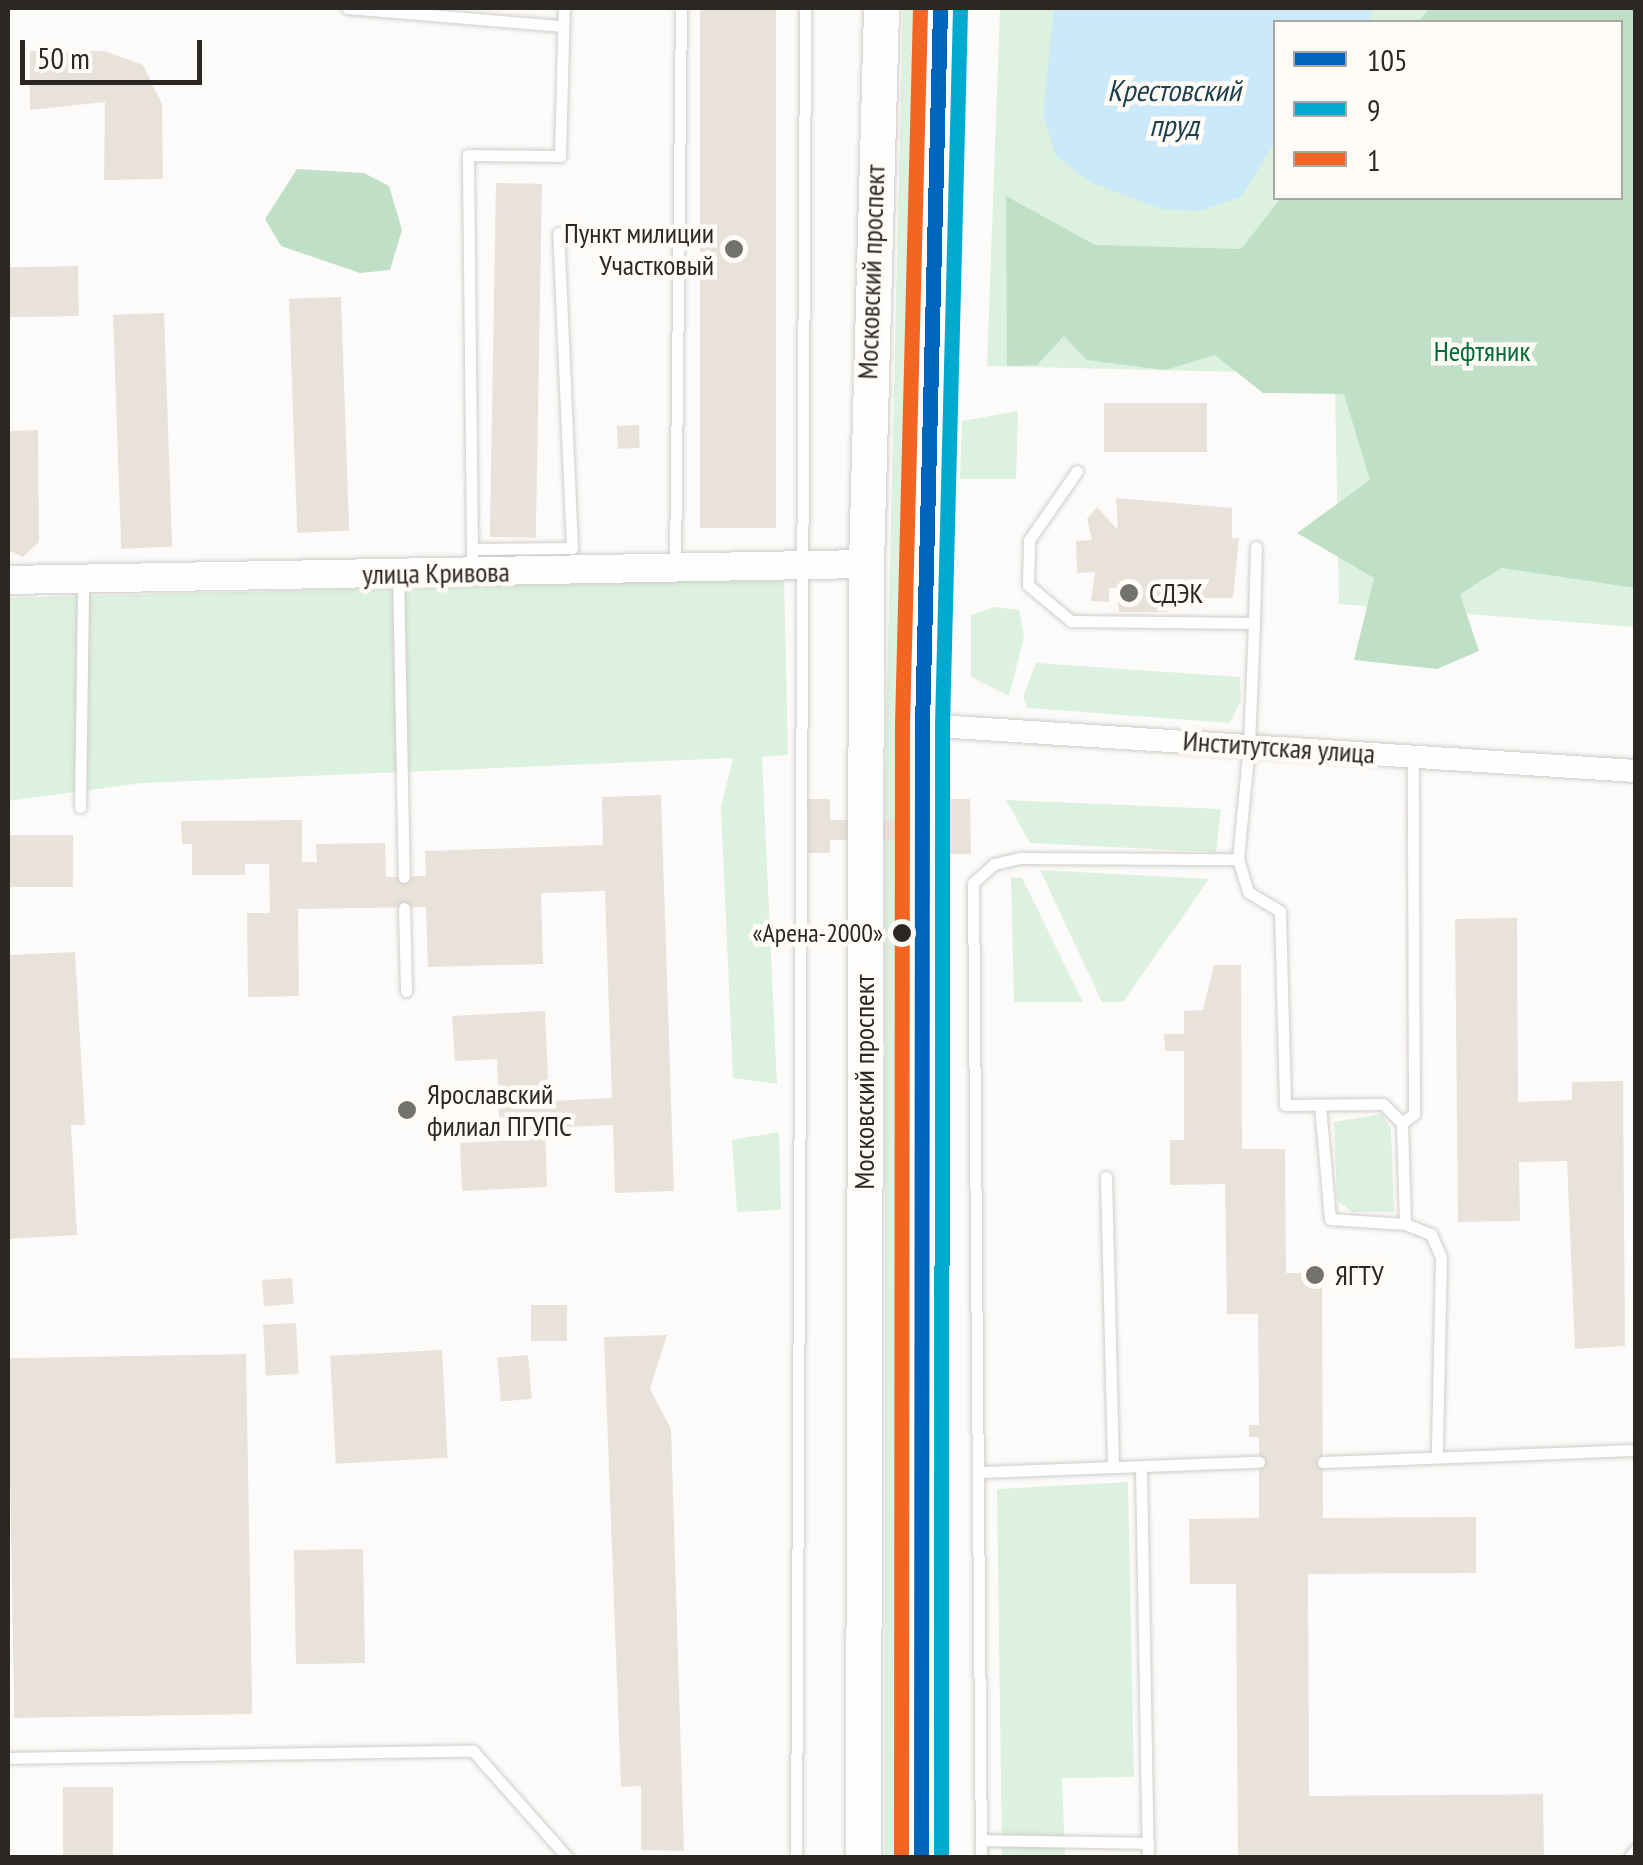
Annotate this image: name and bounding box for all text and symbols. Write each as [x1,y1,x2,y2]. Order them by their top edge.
scale bar [25,20,208,82]
legend [1273,20,1623,200]
text: 50 m [37,38,90,77]
text: 105 [1367,40,1408,79]
water label: Крестовский пруд [1107,72,1241,142]
text: 9 [1367,90,1381,129]
text: 1 [1367,140,1381,179]
street label: Московский проспект [850,164,892,380]
place label: Пункт милиции Участковый [563,216,714,282]
marker: Пункт милиции Участковый [723,238,745,260]
park label: Нефтяник [1434,334,1530,368]
street label: улица Кривова [362,555,510,591]
place label: СДЭК [1149,576,1203,610]
marker: СДЭК [1118,582,1140,604]
street label: Институтская улица [1182,724,1376,770]
place label: «Арена-2000» [753,917,883,949]
marker: «Арена-2000» [892,923,912,943]
street label: Московский проспект [847,975,881,1189]
place label: Ярославский филиал ПГУПС [427,1077,572,1143]
marker: Ярославский филиал ПГУПС [396,1099,418,1121]
place label: ЯГТУ [1335,1258,1384,1292]
marker: ЯГТУ [1304,1264,1326,1286]

